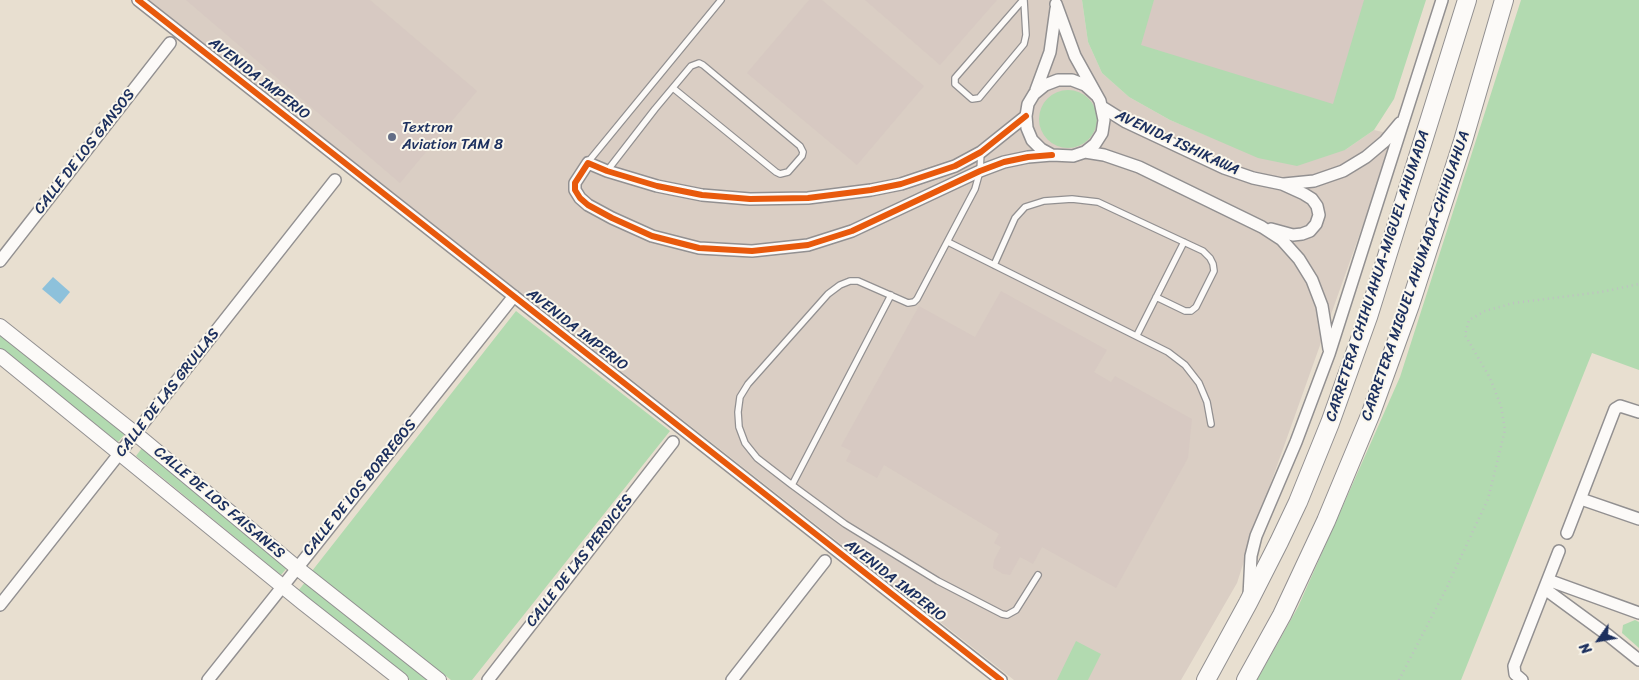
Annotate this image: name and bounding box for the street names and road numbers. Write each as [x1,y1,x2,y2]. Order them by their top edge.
street label: AVENIDA IMPERIO [205,34,313,124]
street label: CALLE DE LOS GANSOS [31,86,139,218]
street label: AVENIDA ISHIKAWA [1112,106,1242,180]
street label: CARRETERA CHIHUAHUA-MIGUEL AHUMADA [1322,128,1434,424]
street label: CARRETERA MIGUEL AHUMADA-CHIHUAHUA [1358,129,1474,423]
street label: AVENIDA IMPERIO [523,285,631,375]
street label: CALLE DE LAS GRULLAS [112,325,224,461]
street label: CALLE DE LOS BORREGOS [299,416,421,560]
street label: CALLE DE LOS FAISANES [150,443,288,563]
street label: CALLE DE LAS PERDICES [523,491,637,631]
street label: AVENIDA IMPERIO [841,536,949,626]

